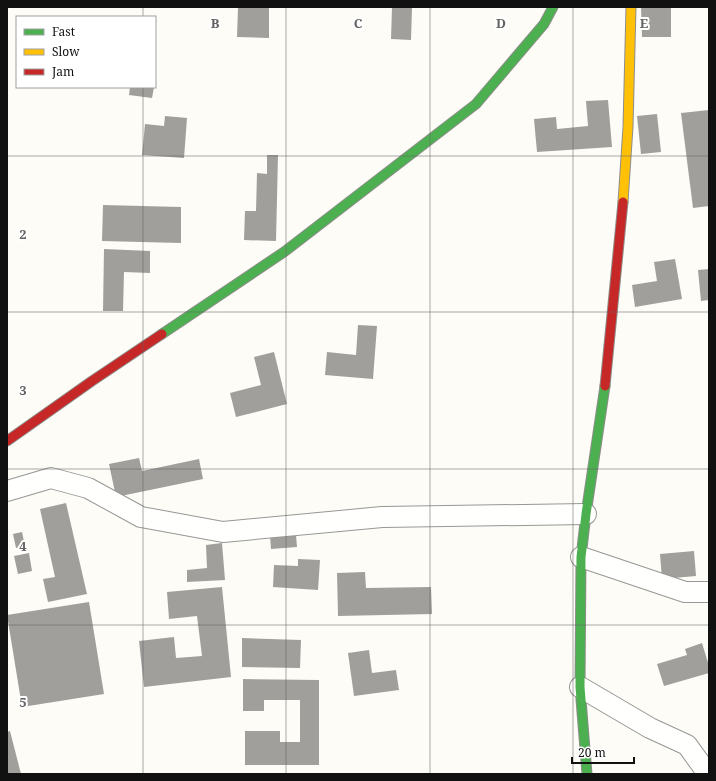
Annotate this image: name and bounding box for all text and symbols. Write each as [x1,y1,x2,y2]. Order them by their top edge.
text: B [211,14,220,32]
text: C [354,14,363,32]
text: D [496,14,506,32]
text: E [640,14,649,32]
legend [16,16,156,88]
text: Fast [52,23,75,40]
text: Slow [52,43,80,60]
text: Jam [51,63,74,80]
text: 2 [19,225,27,243]
text: 3 [19,381,27,399]
text: 4 [19,537,27,555]
text: 5 [19,693,27,711]
scale bar [572,739,634,765]
text: 20 m [578,744,606,761]

